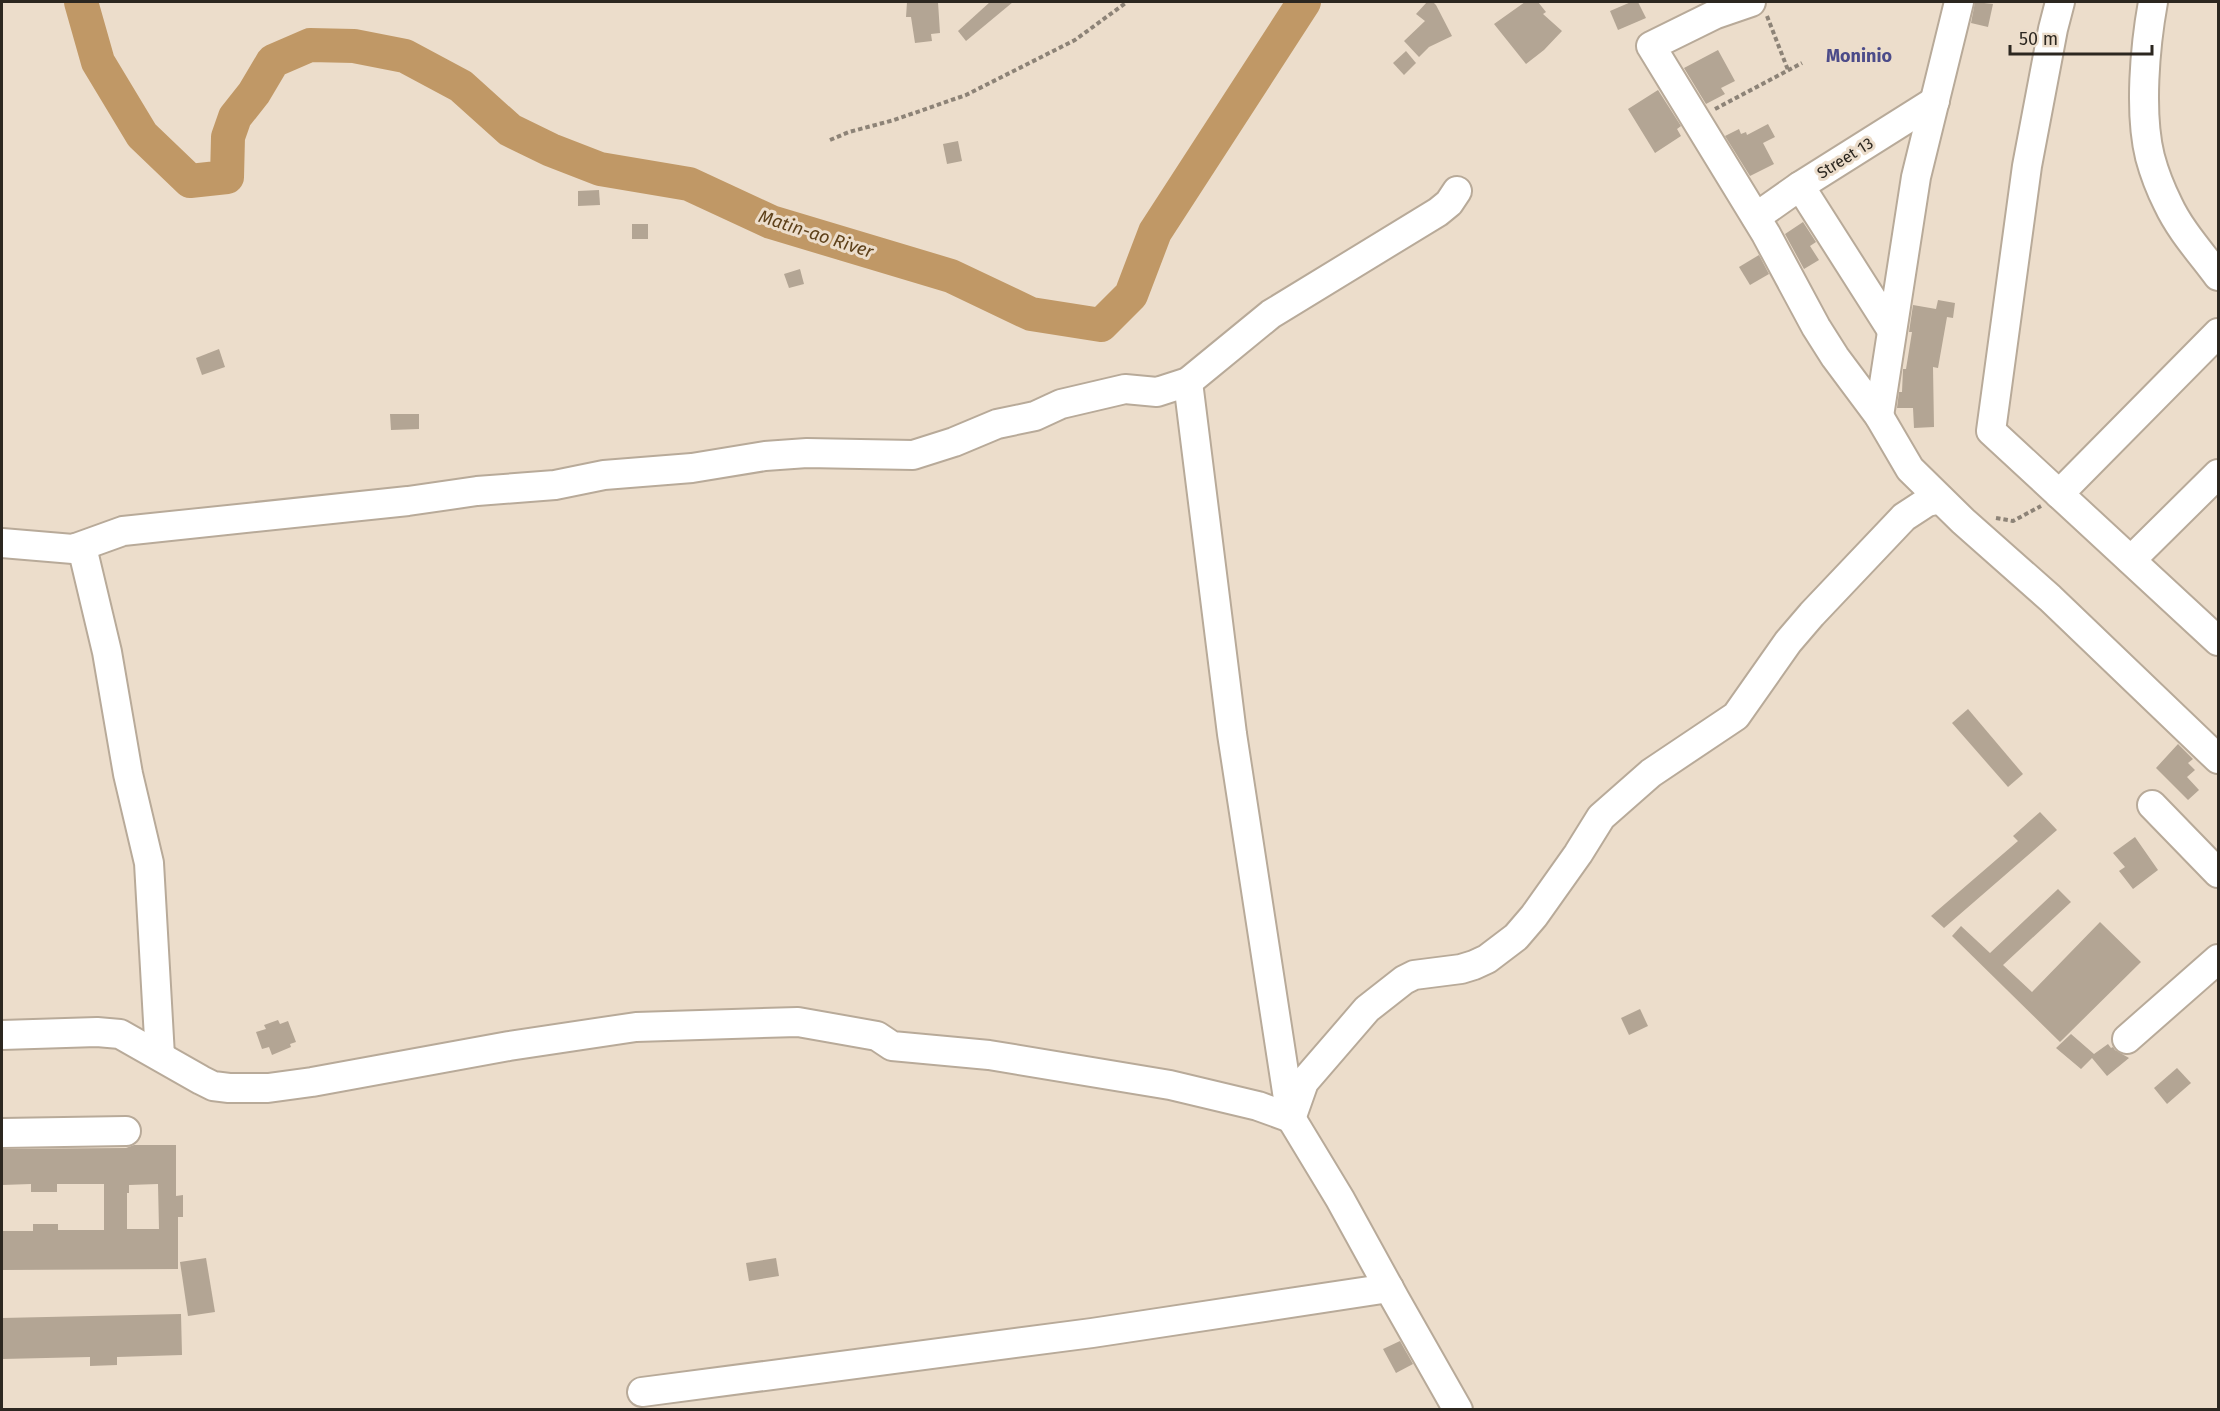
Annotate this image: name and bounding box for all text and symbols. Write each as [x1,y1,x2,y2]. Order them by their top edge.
scale bar [2010,18,2152,56]
text: 50 m [2019,28,2058,50]
district label: Moninio [1826,45,1892,67]
street label: Street 13 [1813,133,1877,183]
water label: Matin-ao River [756,205,877,263]

